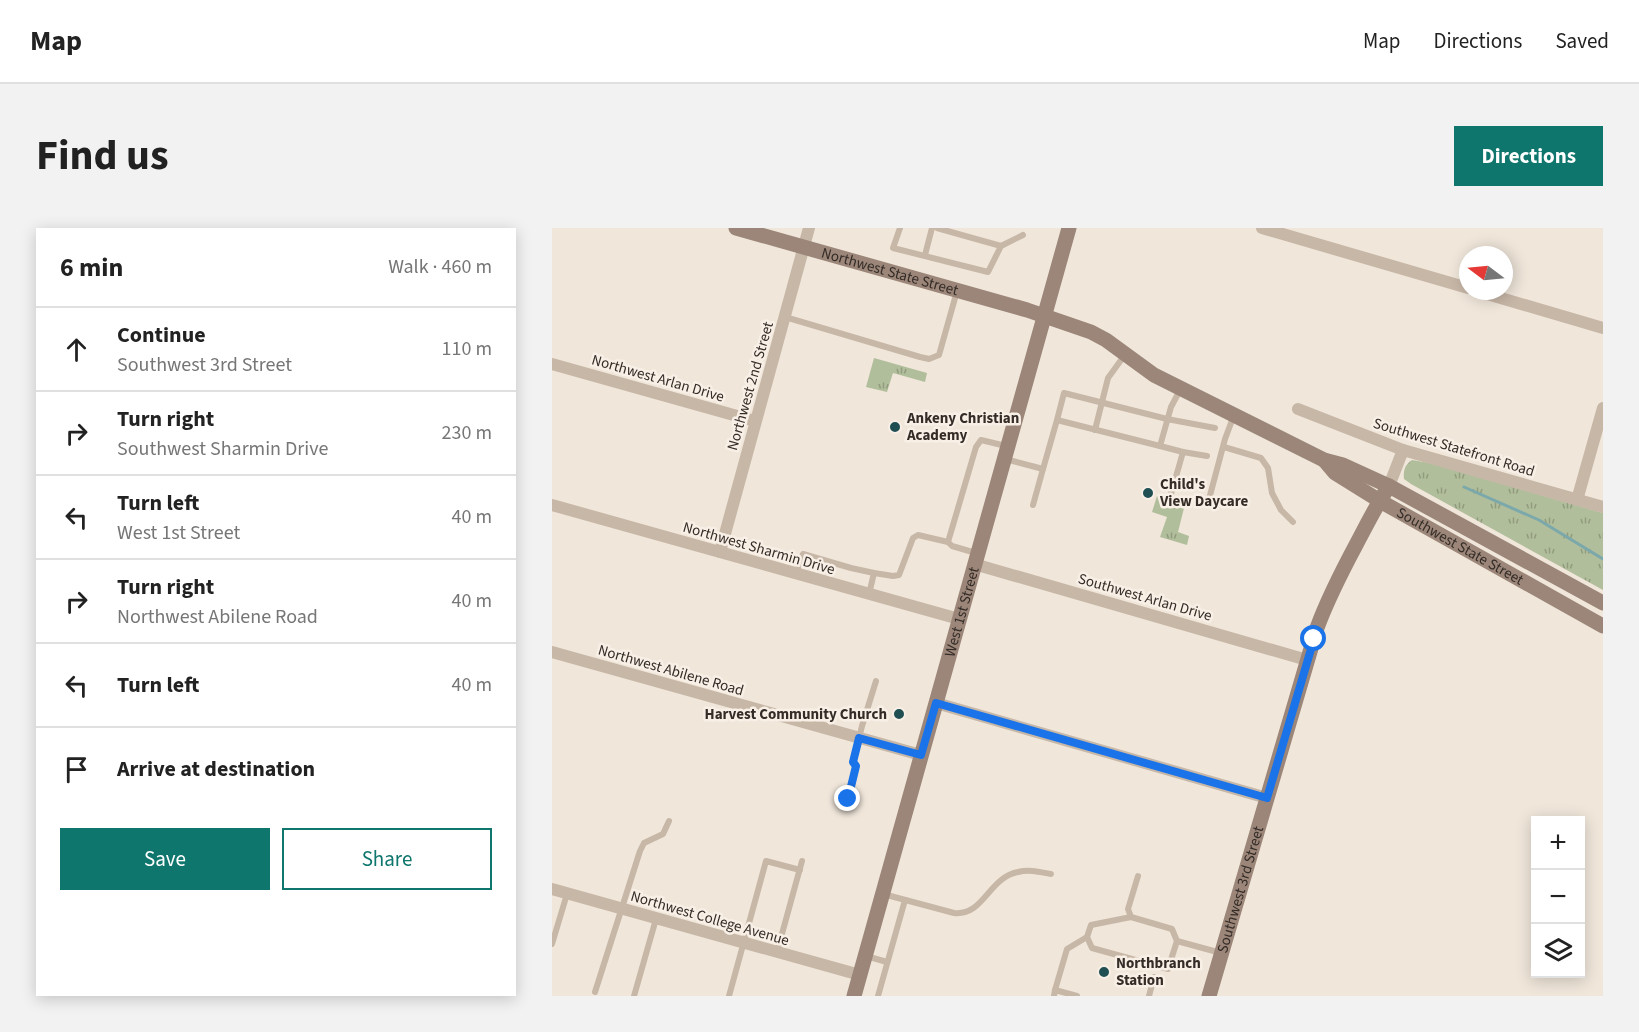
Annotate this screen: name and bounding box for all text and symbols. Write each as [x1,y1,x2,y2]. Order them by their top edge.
text: Map [30,21,82,61]
text: Map [1363,26,1401,56]
text: Directions [1434,26,1522,56]
text: Saved [1555,26,1609,56]
text: Find us [36,126,169,186]
button: Directions [1454,126,1603,186]
street label: Northwest State Street [819,243,961,301]
north arrow [1459,246,1513,300]
text: 6 min [60,249,123,286]
text: Walk · 460 m [388,253,492,281]
text: Continue [117,319,206,351]
street label: Northwest 2nd Street [722,319,779,453]
icon: ahead [60,333,93,366]
text: 110 m [442,335,492,363]
street label: Northwest Arlan Drive [589,350,727,407]
text: Southwest 3rd Street [117,351,292,379]
text: Turn right [117,403,214,435]
place label: Ankeny Christian Academy [906,408,1019,446]
street label: Southwest Statefront Road [1371,413,1537,482]
icon: right [60,417,93,450]
text: 230 m [442,419,492,447]
marker: Ankeny Christian Academy [888,420,902,434]
text: Southwest Sharmin Drive [117,435,328,463]
place label: Child's View Daycare [1159,474,1249,512]
marker: Child's View Daycare [1141,486,1155,500]
text: Turn left [117,487,199,519]
icon: left [60,501,93,534]
street label: Southwest State Street [1393,502,1527,590]
text: 40 m [452,503,492,531]
street label: Northwest Sharmin Drive [680,517,837,580]
text: West 1st Street [117,519,240,547]
street label: West 1st Street [939,565,985,659]
street label: Southwest Arlan Drive [1076,568,1214,627]
text: Turn right [117,571,214,603]
icon: right [60,585,93,618]
text: 40 m [452,587,492,615]
text: Northwest Abilene Road [117,603,318,631]
route start [1300,625,1326,651]
street label: Northwest Abilene Road [596,640,746,701]
icon: left [60,669,93,702]
text: Turn left [117,669,199,701]
text: 40 m [452,671,492,699]
place label: Harvest Community Church [705,704,887,725]
marker: Harvest Community Church [892,707,906,721]
icon: arrive [60,753,93,786]
text: Arrive at destination [117,753,315,785]
route end [834,785,860,811]
map controls [1531,816,1585,978]
button: + [1531,816,1585,870]
street label: Southwest 3rd Street [1212,824,1269,956]
button: Save [60,828,270,890]
button: Share [282,828,492,890]
button: − [1531,870,1585,924]
street label: Northwest College Avenue [628,886,792,951]
button: layers [1531,924,1585,978]
place label: Northbranch Station [1116,953,1201,991]
marker: Northbranch Station [1097,965,1111,979]

